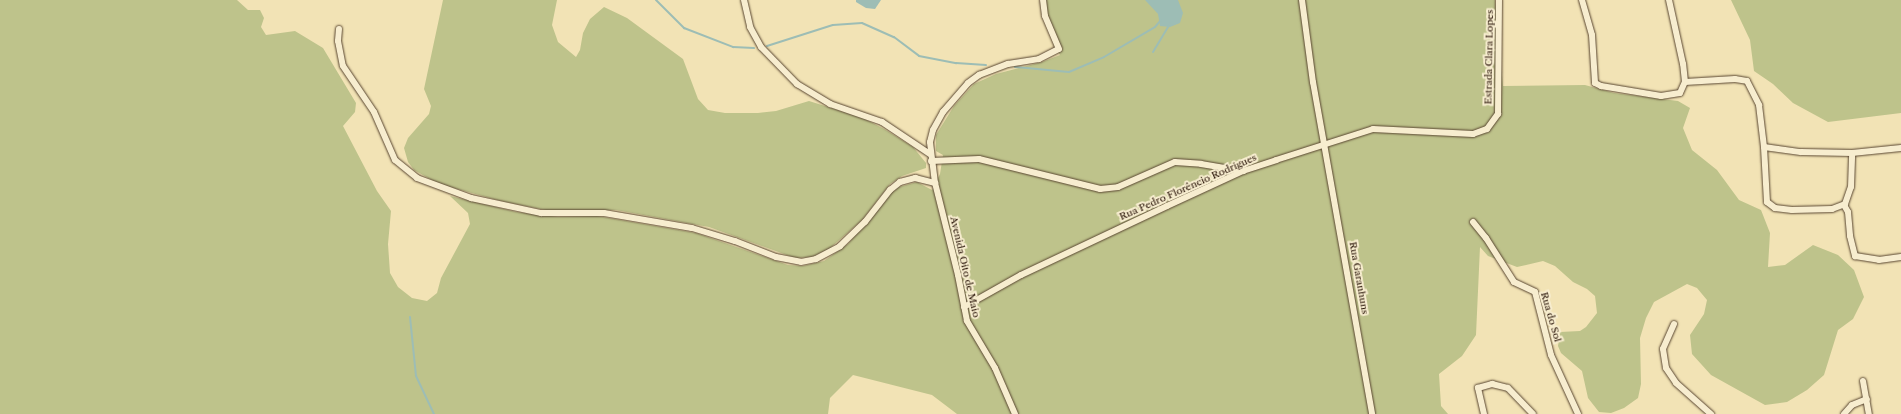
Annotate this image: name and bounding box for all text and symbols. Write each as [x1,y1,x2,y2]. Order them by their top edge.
street label: Estrada Clara Lopes [1482,9,1496,105]
street label: Rua Pedro Florêncio Rodrigues [1117,151,1259,223]
street label: Avenida Oito de Maio [948,215,982,319]
street label: Rua Garanhuns [1347,241,1371,315]
street label: Rua do Sol [1538,291,1564,343]

